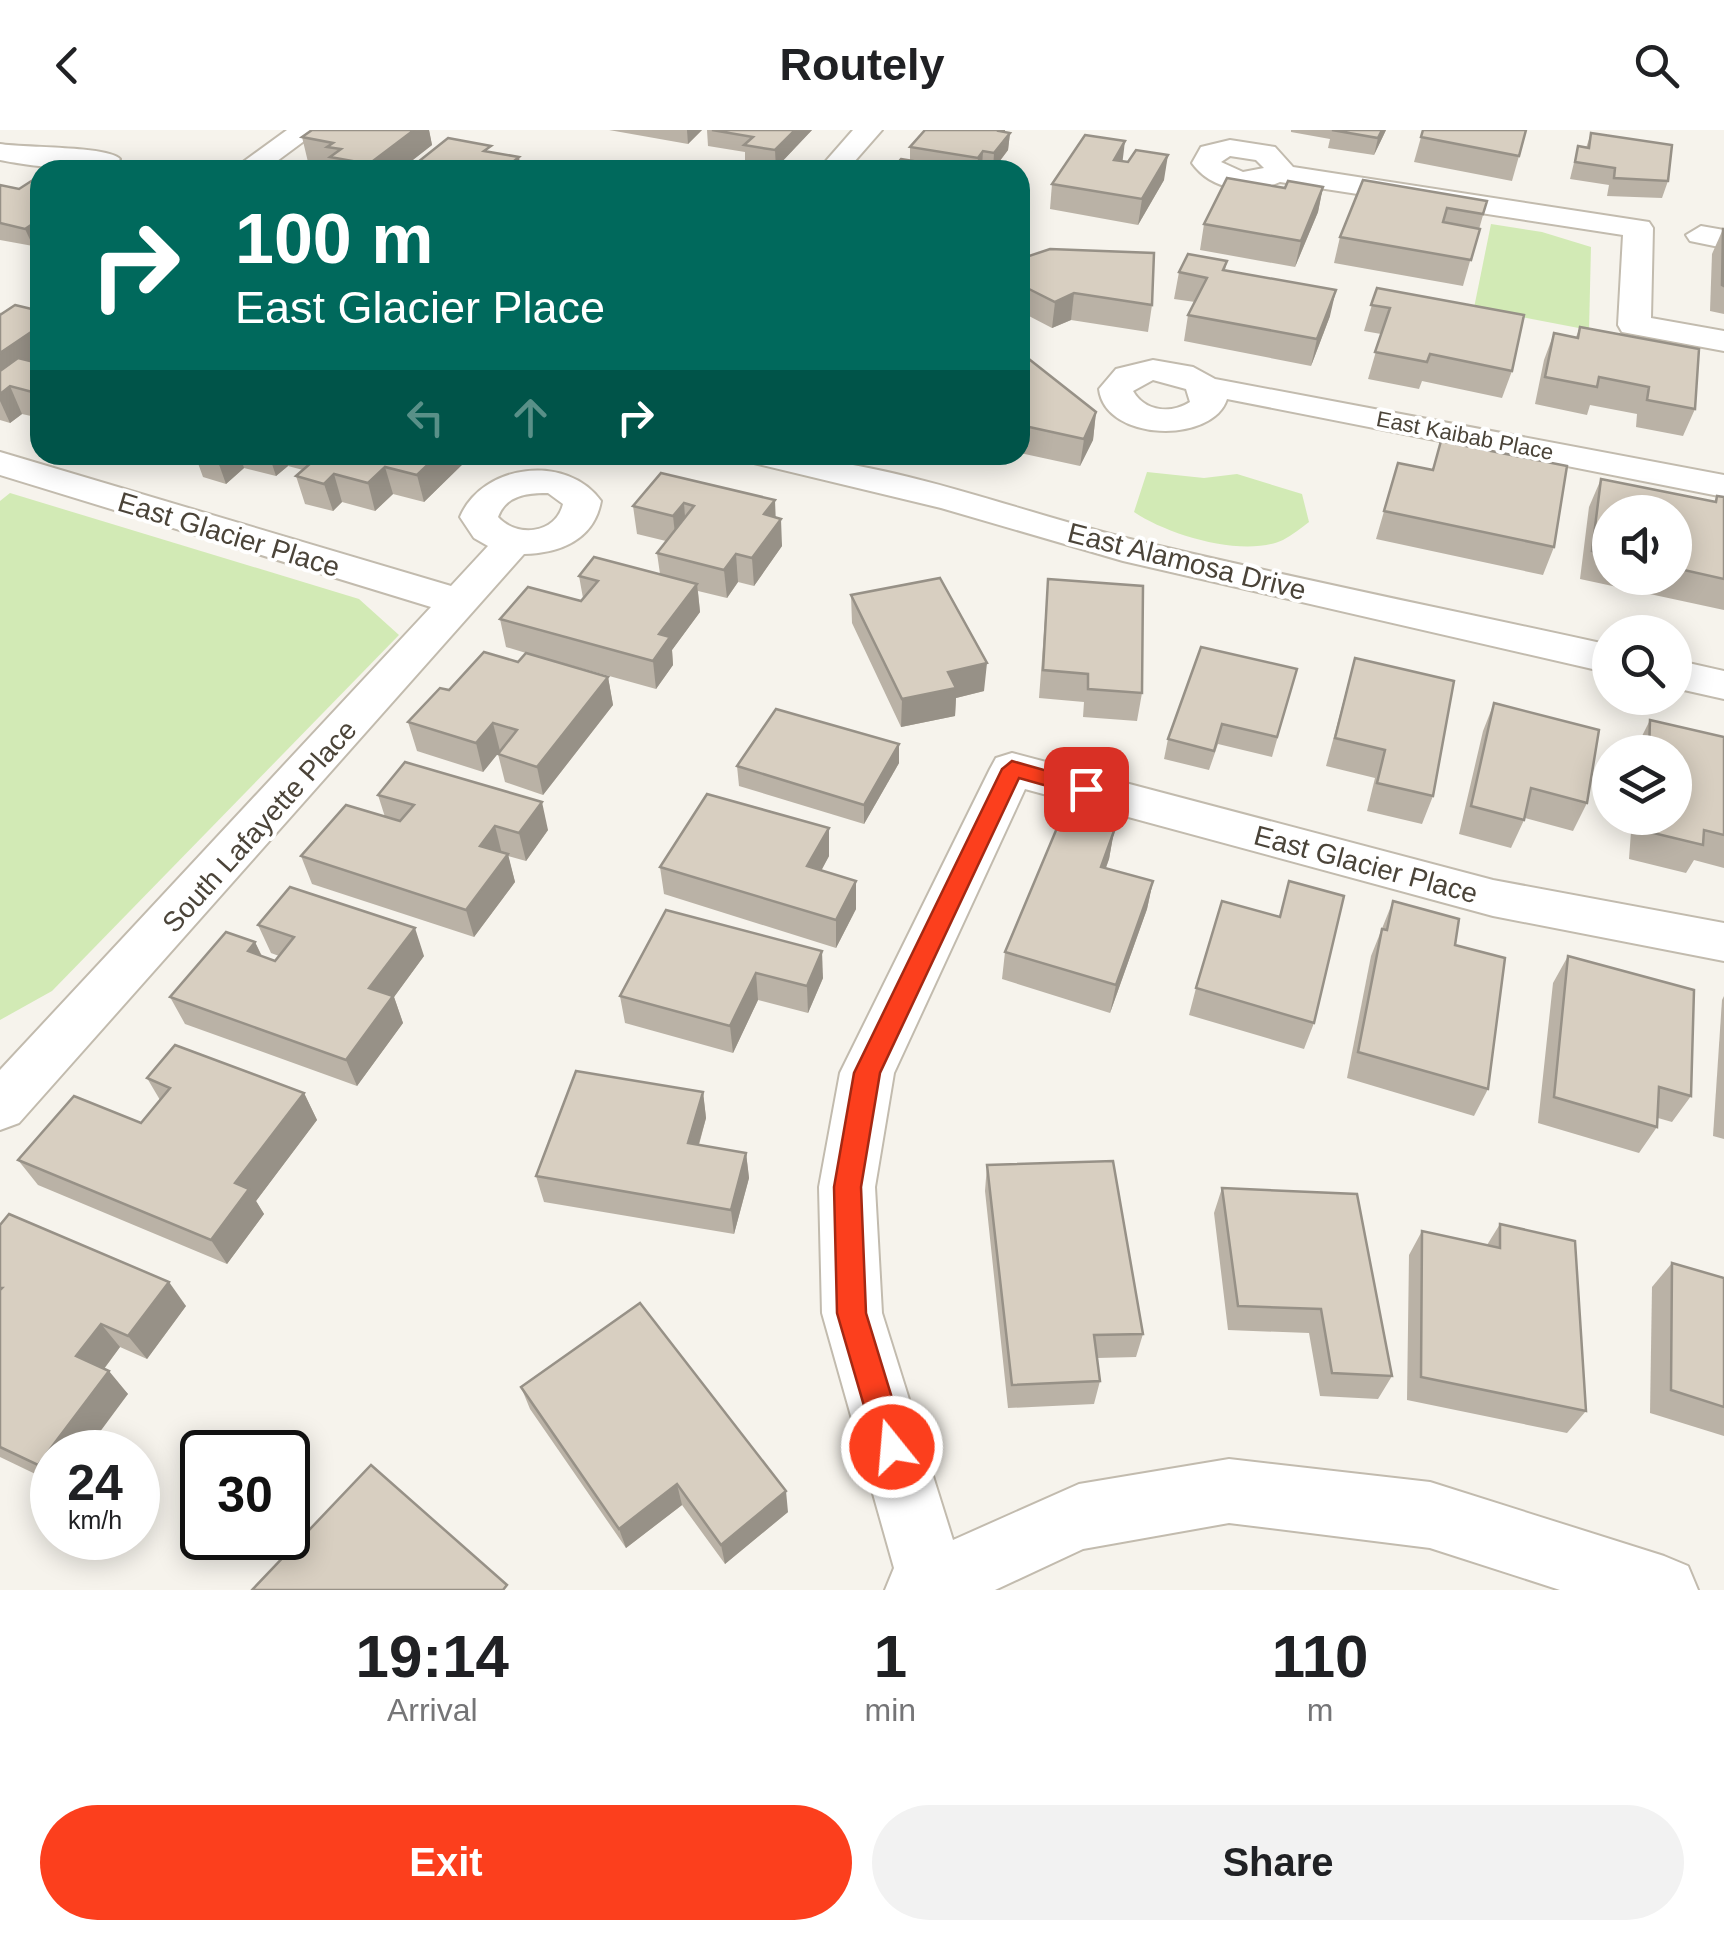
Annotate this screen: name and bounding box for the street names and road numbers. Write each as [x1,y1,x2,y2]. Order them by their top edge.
street label: East Kaibab Place [1374,406,1556,465]
street label: East Glacier Place [114,486,344,583]
street label: East Alamosa Drive [1065,517,1309,606]
street label: South Lafayette Place [156,714,363,939]
street label: East Glacier Place [1251,820,1481,909]

